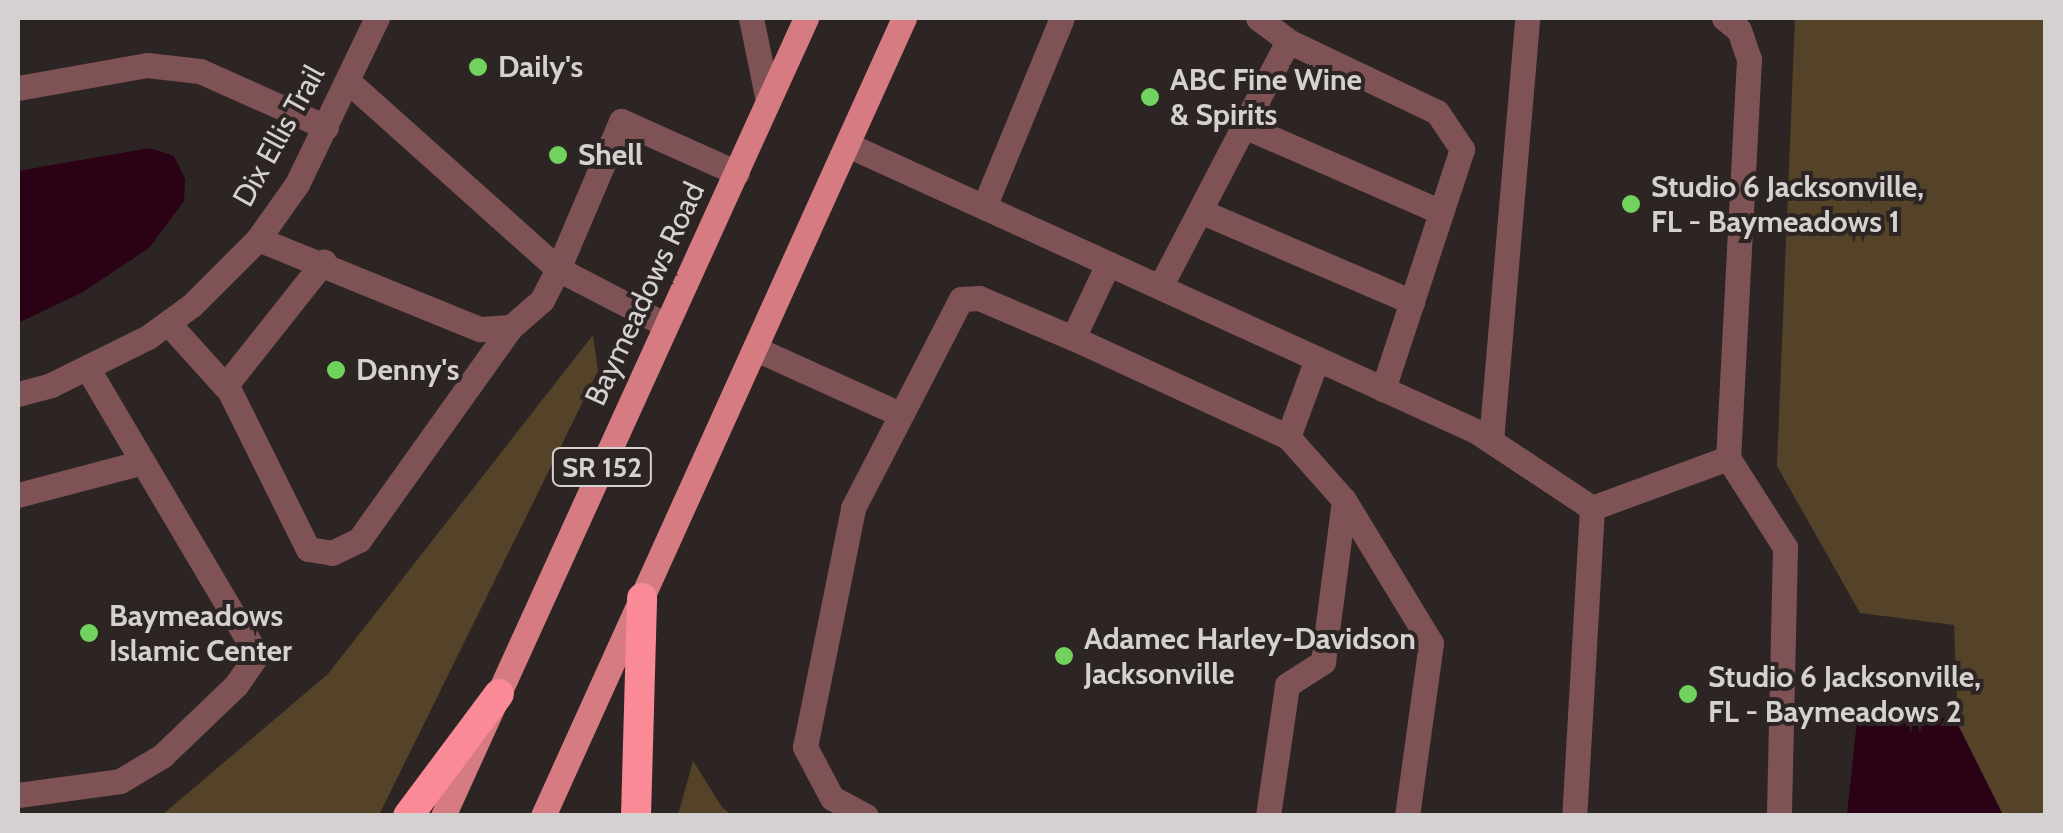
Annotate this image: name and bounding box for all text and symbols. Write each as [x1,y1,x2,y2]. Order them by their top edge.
place label: Daily's [498,49,583,85]
marker: Daily's [467,56,489,78]
street label: Dix Ellis Trail [226,59,332,213]
place label: ABC Fine Wine & Spirits [1170,62,1362,132]
marker: ABC Fine Wine & Spirits [1139,86,1161,108]
place label: Shell [578,137,643,173]
marker: Shell [547,144,569,166]
place label: Studio 6 Jacksonville, FL - Baymeadows 1 [1651,169,1924,240]
street label: Baymeadows Road [578,177,712,411]
marker: Studio 6 Jacksonville, FL - Baymeadows 1 [1620,193,1642,215]
place label: Denny's [356,352,459,388]
marker: Denny's [325,359,347,381]
road number: SR 152 [550,444,654,490]
place label: Baymeadows Islamic Center [109,598,292,668]
place label: Adamec Harley-Davidson Jacksonville [1084,621,1416,692]
marker: Baymeadows Islamic Center [78,622,100,644]
marker: Adamec Harley-Davidson Jacksonville [1053,645,1075,667]
place label: Studio 6 Jacksonville, FL - Baymeadows 2 [1708,659,1981,730]
marker: Studio 6 Jacksonville, FL - Baymeadows 2 [1677,683,1699,705]

